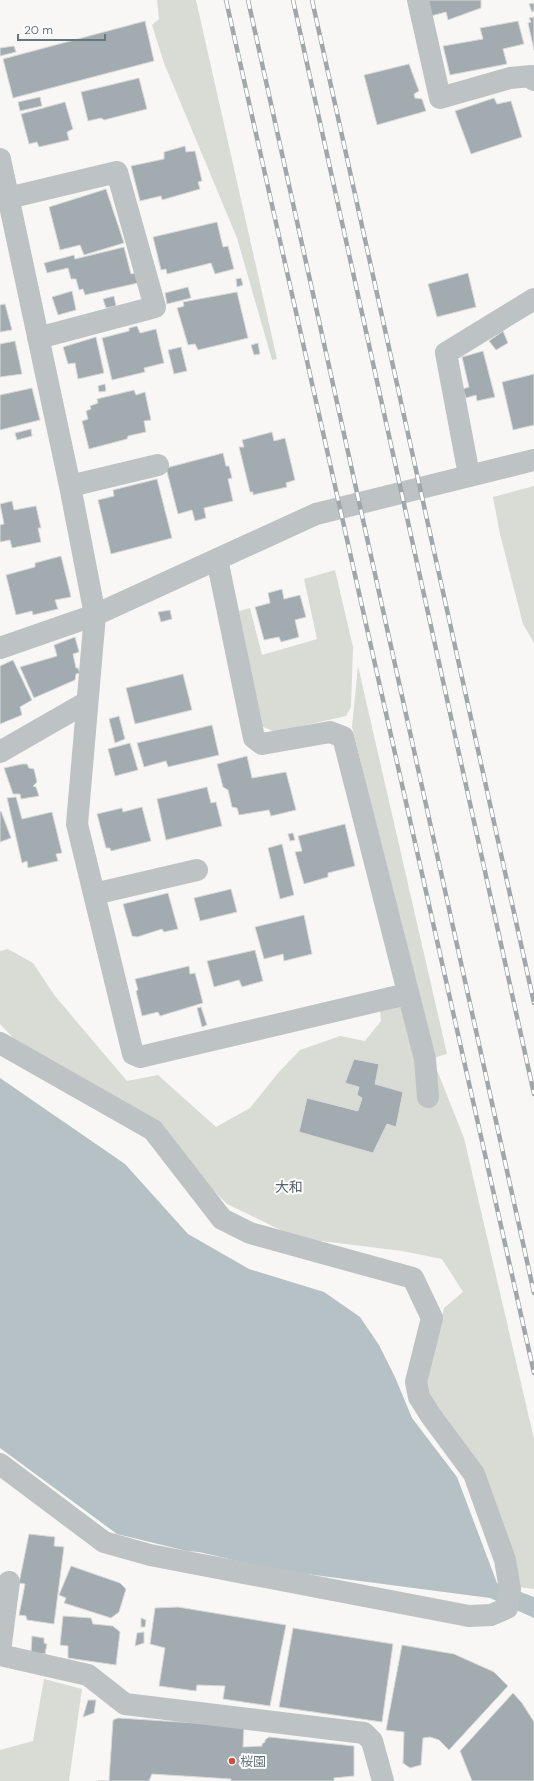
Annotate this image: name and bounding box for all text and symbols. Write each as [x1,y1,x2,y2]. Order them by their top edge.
scale bar [18,16,105,42]
text: 20 m [24,22,53,38]
district label: 大和 [275,1178,303,1196]
place label: 桜園 [240,1753,266,1770]
marker: 桜園 [227,1756,237,1766]

